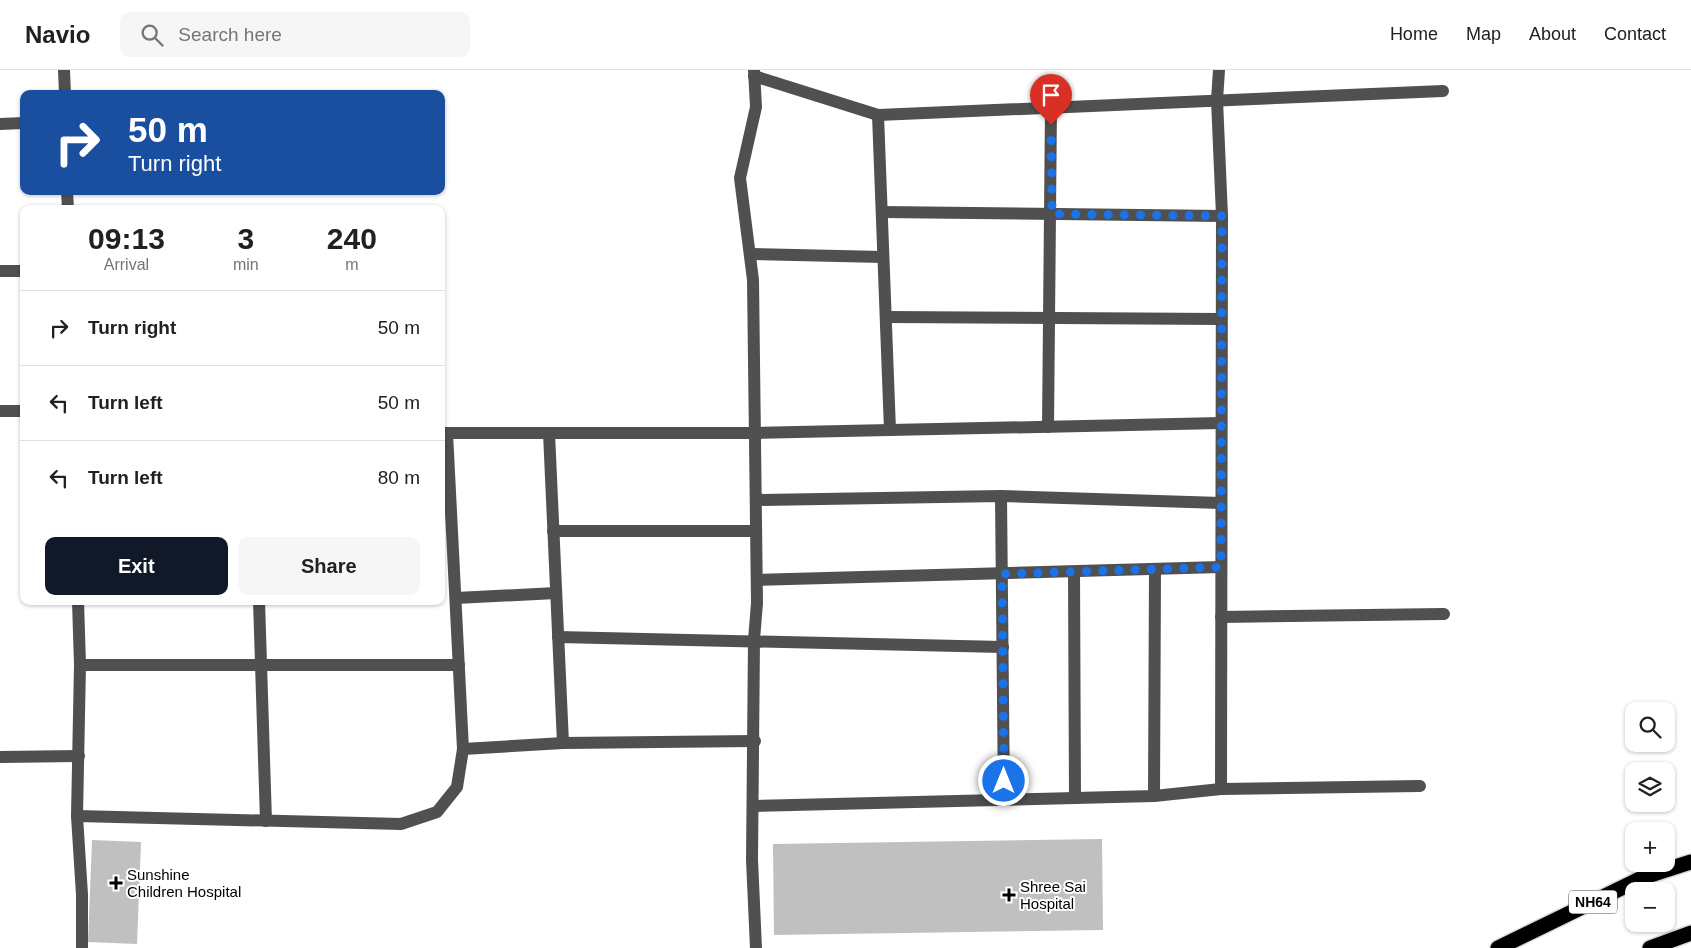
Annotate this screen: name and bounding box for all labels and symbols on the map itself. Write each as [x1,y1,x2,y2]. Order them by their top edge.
pin [1030,74,1072,125]
position arrow [977,754,1029,806]
place label: Sunshine Children Hospital [127,866,241,900]
marker: Sunshine Children Hospital [109,876,123,890]
place label: Shree Sai Hospital [1020,878,1086,912]
marker: Shree Sai Hospital [1002,888,1016,902]
road number: NH64 [1569,890,1617,914]

